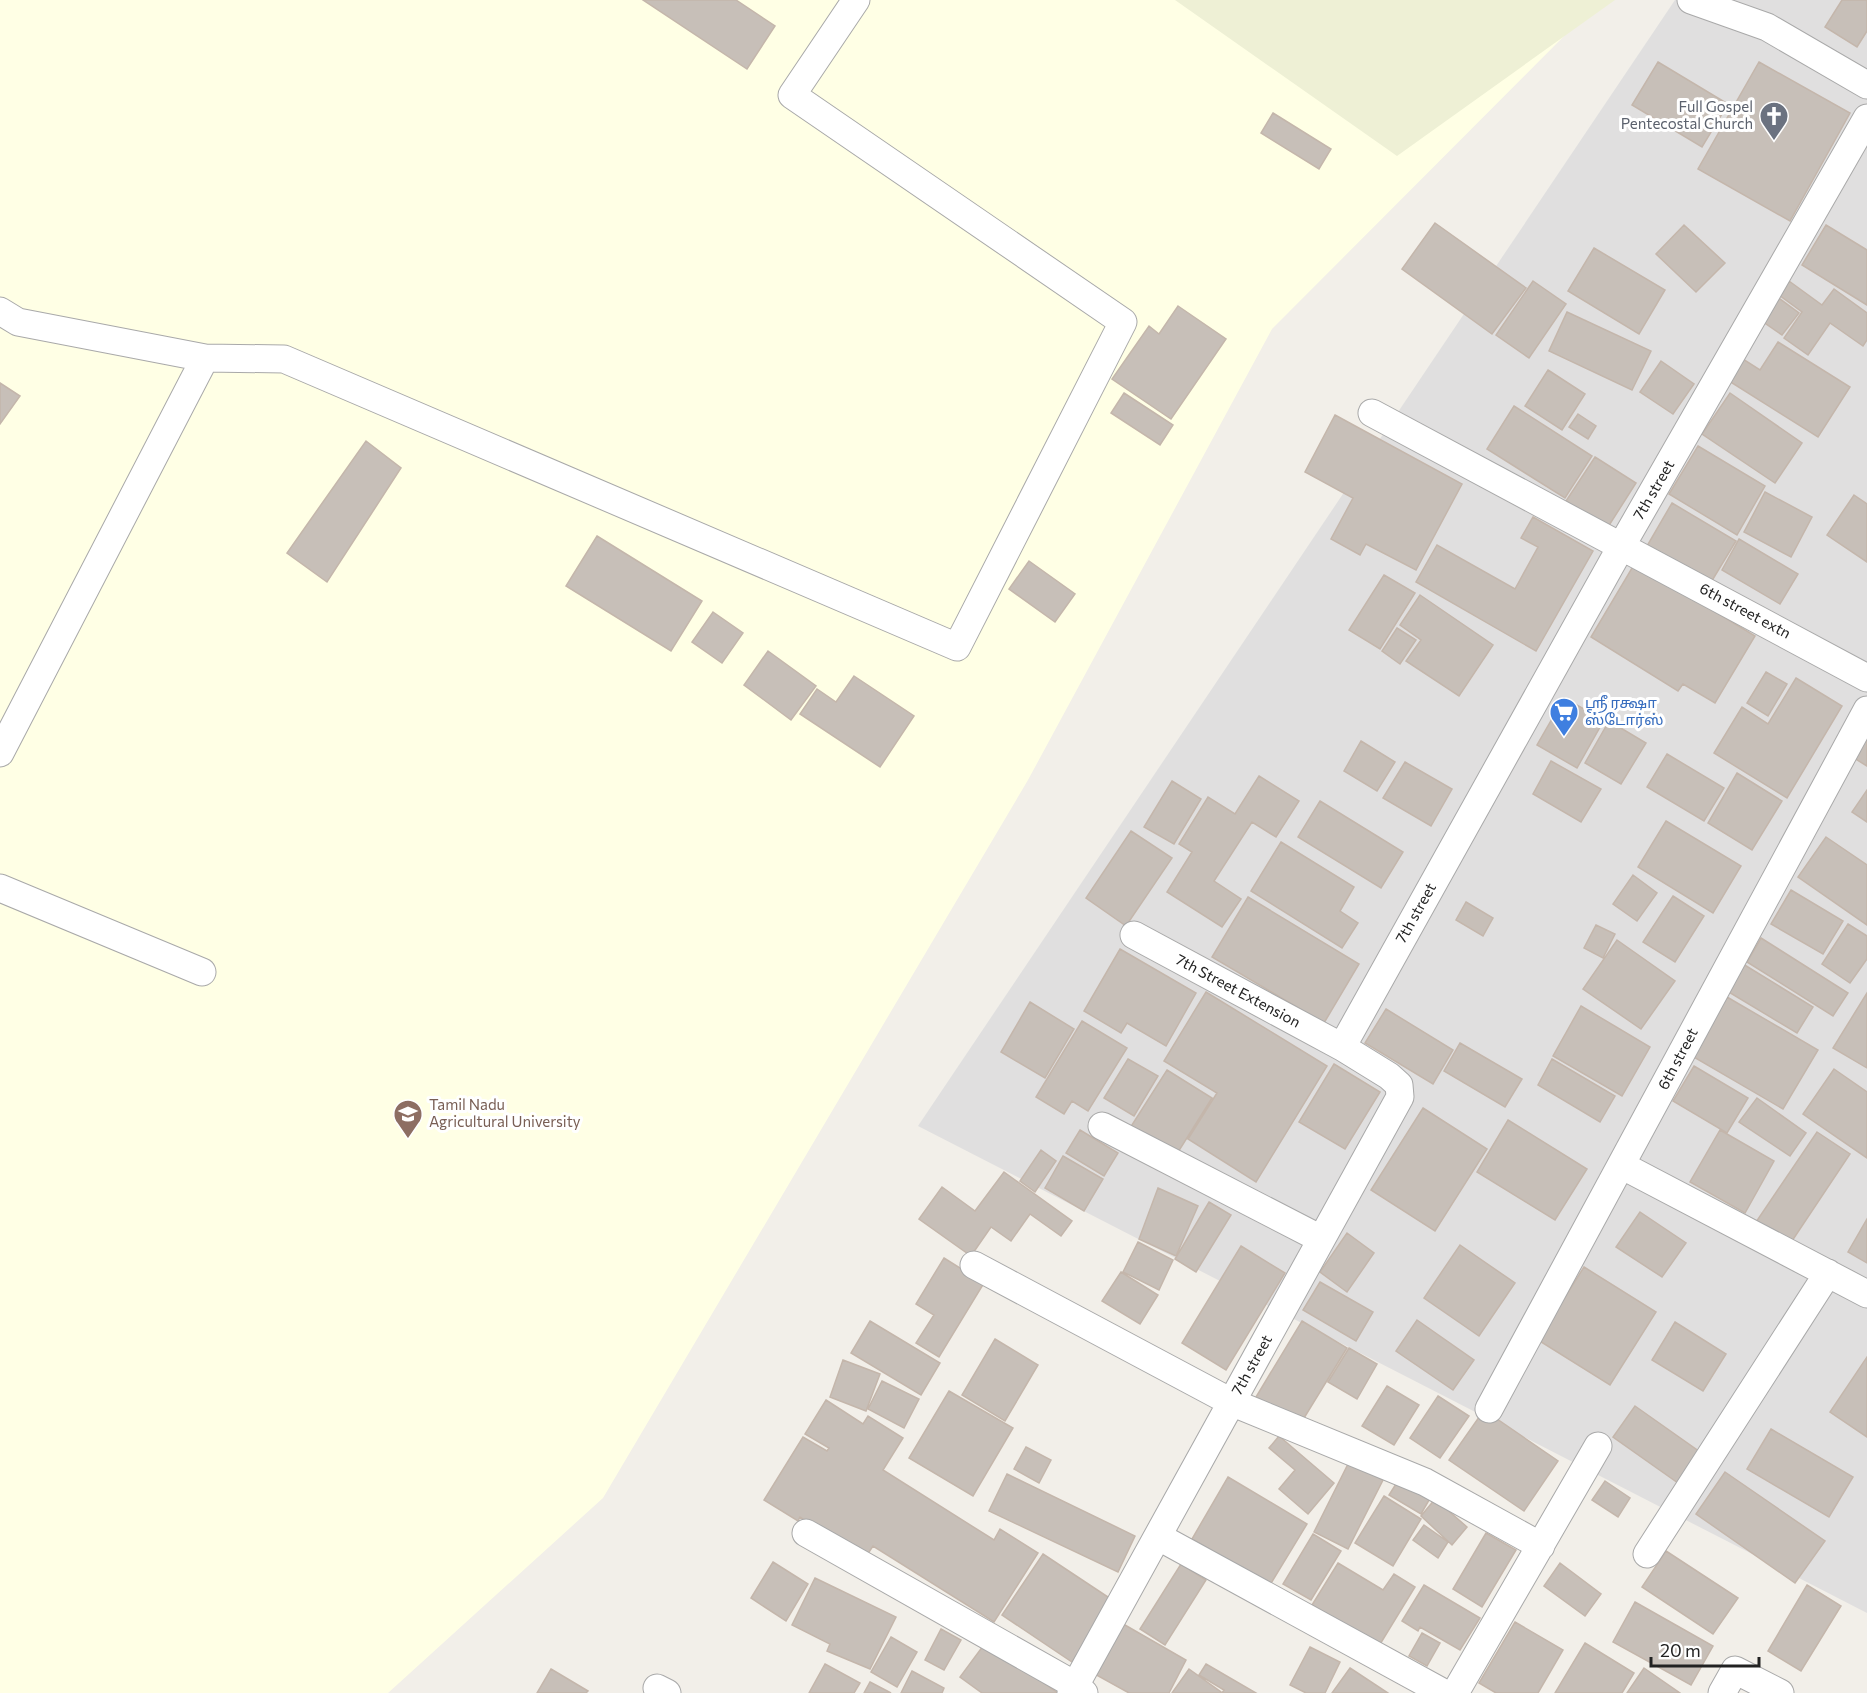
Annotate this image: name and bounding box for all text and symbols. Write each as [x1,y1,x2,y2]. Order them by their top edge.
place label: Full Gospel Pentecostal Church [1621,97,1753,132]
church icon: Full Gospel Pentecostal Church [1758,100,1790,142]
street label: 7th street [1629,456,1677,523]
street label: 6th street extn [1697,579,1794,642]
place label: ஶ்ரீ ரக்ஷா ஸ்டோர்ஸ் [1585,693,1663,729]
supermarket icon: ஶ்ரீ ரக்ஷா ஸ்டோர்ஸ் [1548,696,1580,738]
street label: 7th street [1391,879,1439,946]
street label: 7th Street Extension [1173,950,1304,1031]
street label: 6th street [1653,1025,1701,1092]
place label: Tamil Nadu Agricultural University [429,1095,581,1130]
school or university icon: Tamil Nadu Agricultural University [392,1098,424,1140]
street label: 7th street [1227,1331,1275,1398]
scale bar [1651,1630,1759,1668]
text: 20 m [1660,1639,1701,1661]

